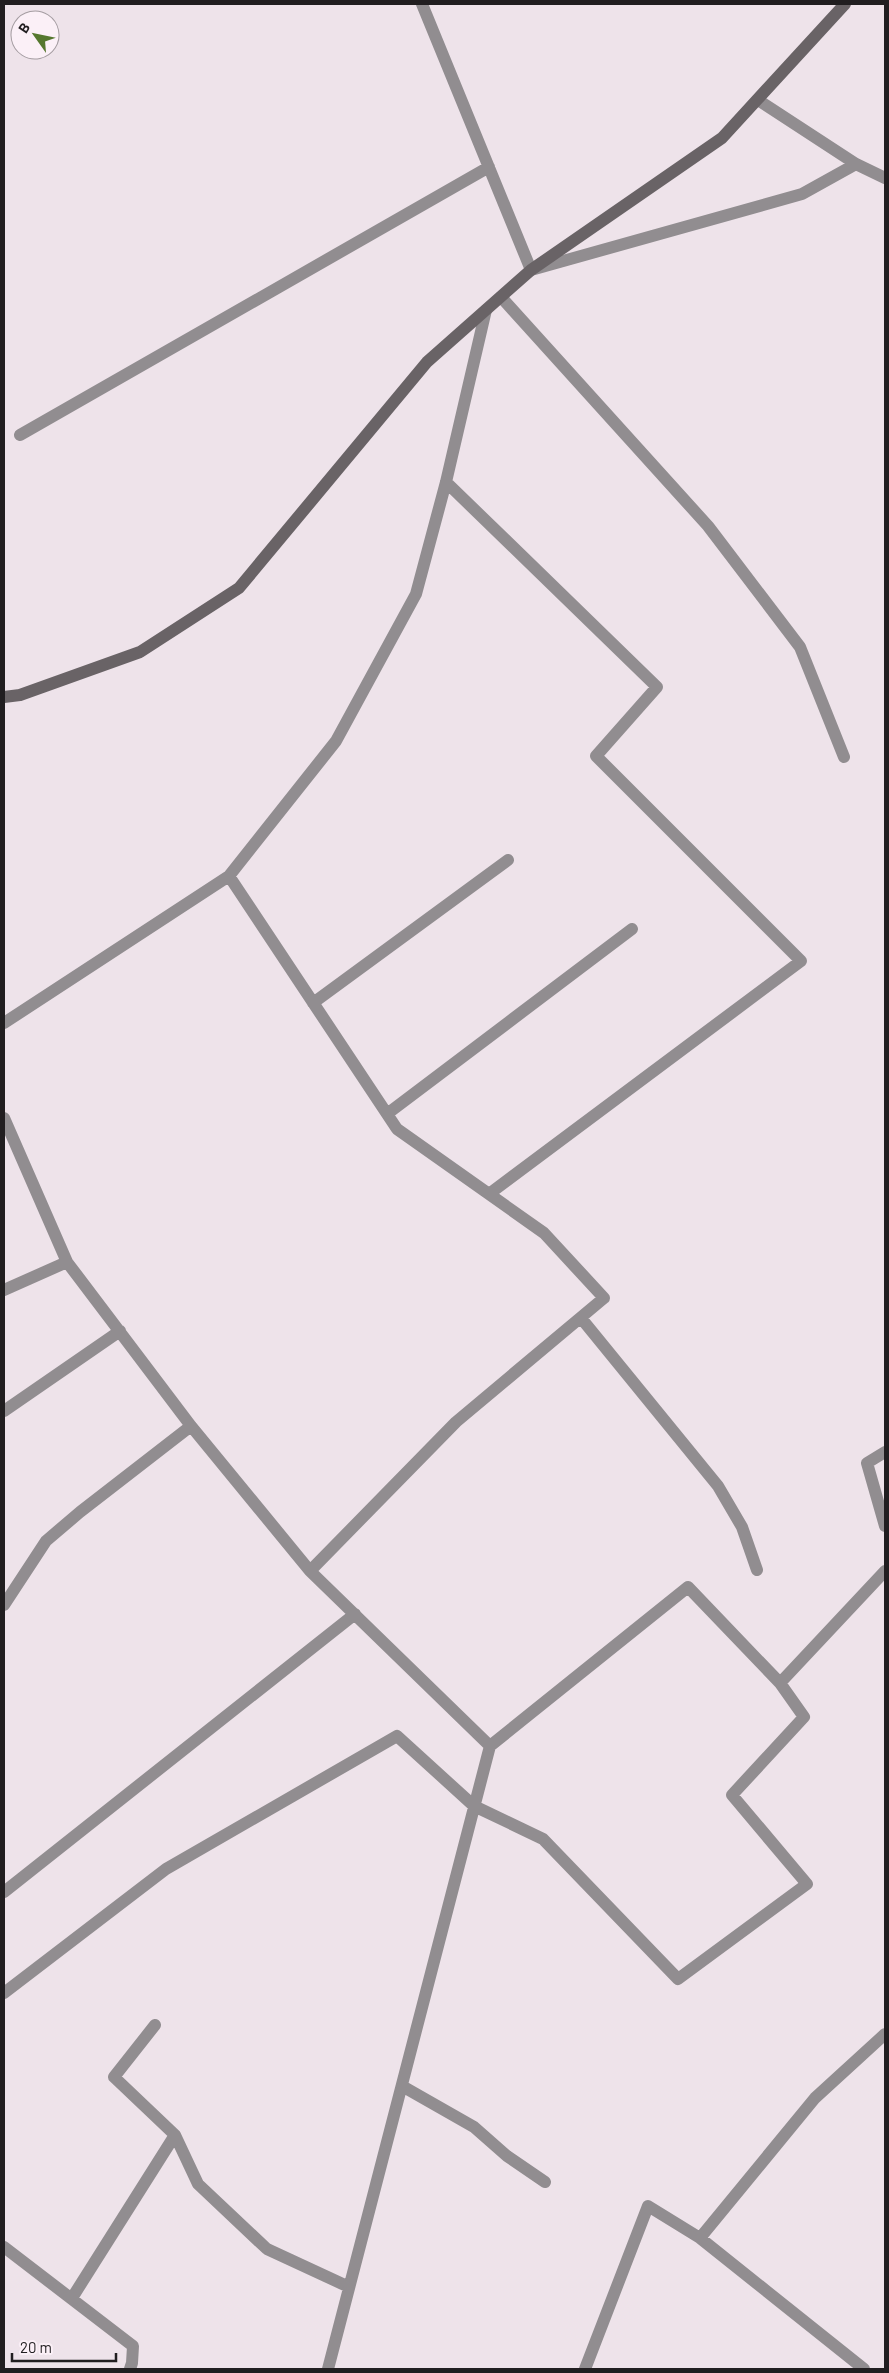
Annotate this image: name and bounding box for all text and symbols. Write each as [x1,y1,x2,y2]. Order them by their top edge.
north arrow [10,10,60,60]
text: B [14,19,33,36]
scale bar [12,2330,116,2362]
text: 20 m [20,2338,52,2356]

